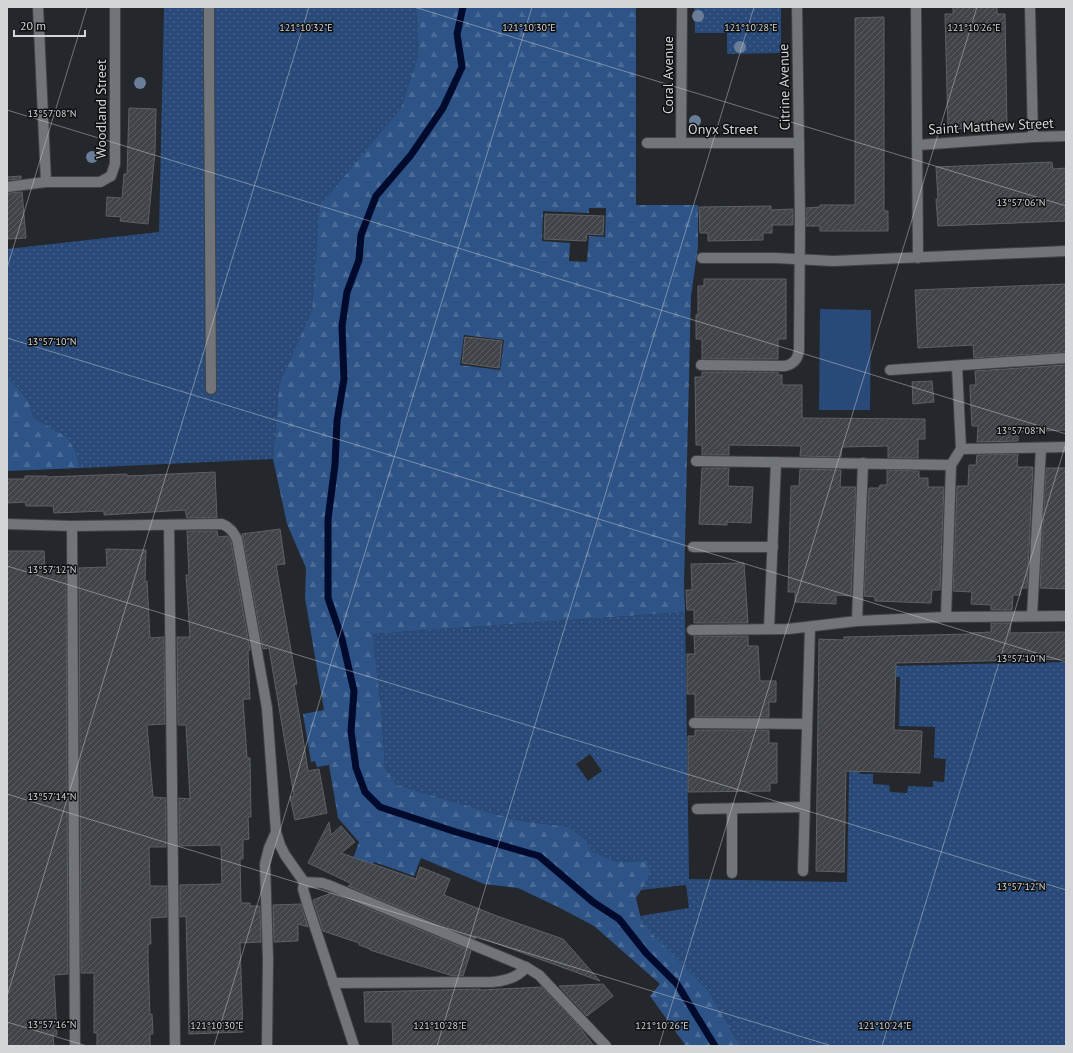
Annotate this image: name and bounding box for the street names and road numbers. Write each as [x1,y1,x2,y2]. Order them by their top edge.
street label: Coral Avenue [659,36,677,114]
street label: Citrine Avenue [774,43,794,131]
street label: Woodland Street [92,59,110,159]
street label: Saint Matthew Street [928,114,1055,138]
street label: Onyx Street [688,120,758,138]

